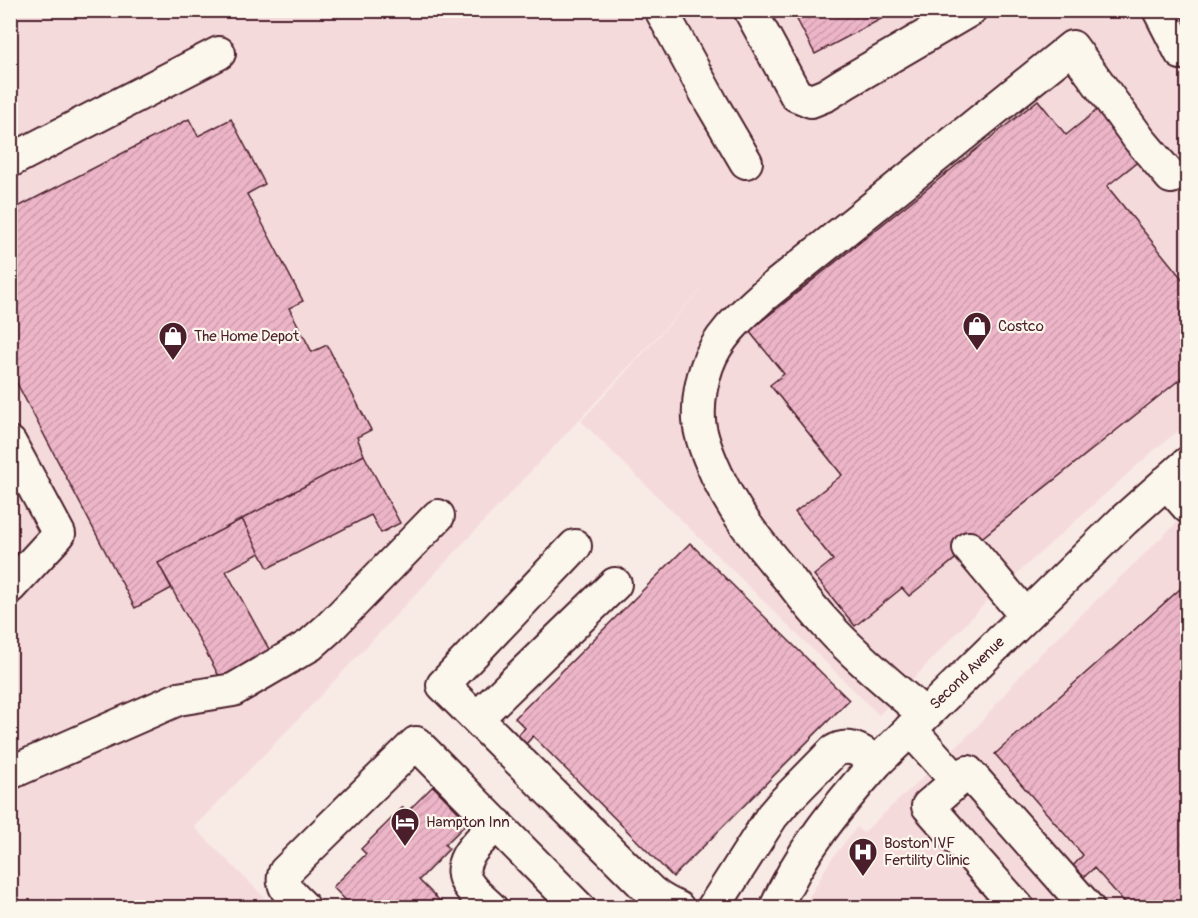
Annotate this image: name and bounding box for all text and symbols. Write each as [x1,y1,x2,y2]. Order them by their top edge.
shop icon: Costco [961,310,993,352]
place label: Costco [998,317,1044,336]
shop icon: The Home Depot [157,320,189,362]
place label: The Home Depot [194,327,300,346]
street label: Second Avenue [926,632,1009,714]
hotel icon: Hampton Inn [389,806,421,848]
place label: Hampton Inn [426,813,510,832]
place label: Boston IVF Fertility Clinic [884,834,970,870]
hospital icon: Boston IVF Fertility Clinic [847,836,879,878]

